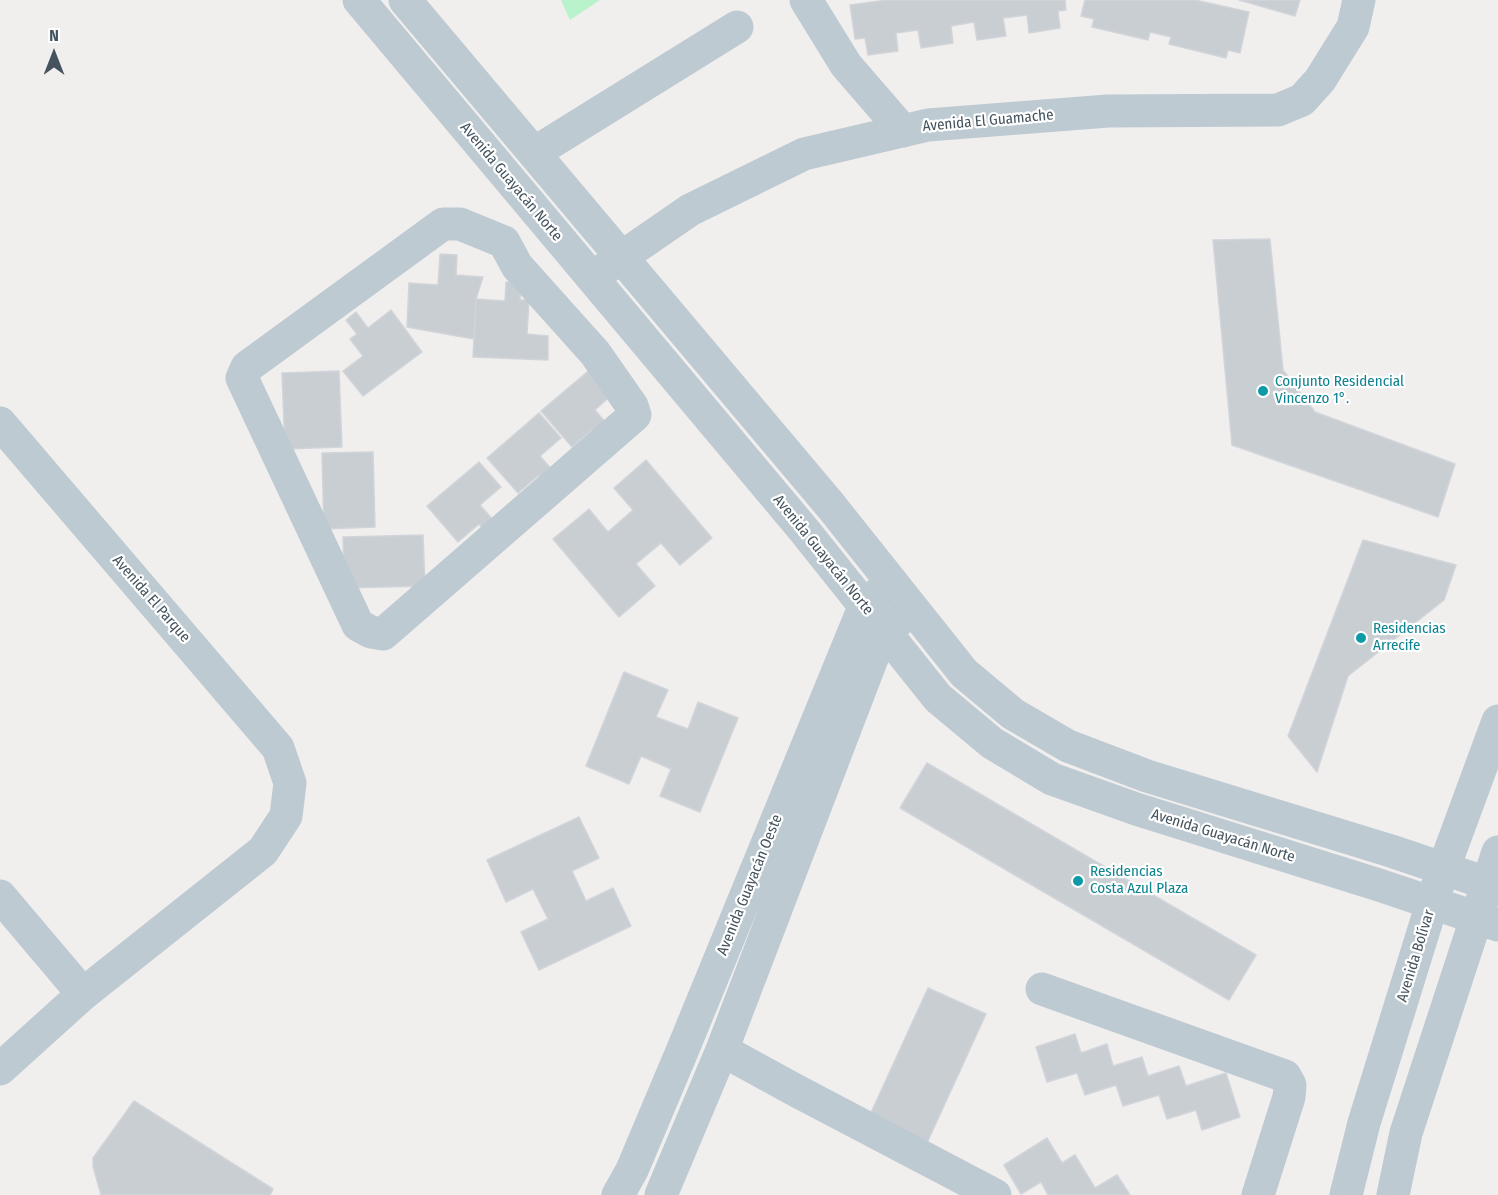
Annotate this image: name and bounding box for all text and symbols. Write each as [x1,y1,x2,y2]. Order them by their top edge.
north arrow [24,24,84,84]
text: N [49,26,59,45]
street label: Avenida El Guamache [922,106,1054,136]
street label: Avenida Guayacán Norte [456,119,566,245]
place label: Conjunto Residencial Vincenzo 1°. [1275,373,1404,408]
marker: Conjunto Residencial Vincenzo 1°. [1256,384,1270,398]
street label: Avenida Guayacán Norte [769,491,877,619]
street label: Avenida El Parque [108,552,194,646]
place label: Residencias Arrecife [1373,620,1446,655]
marker: Residencias Arrecife [1354,631,1368,645]
street label: Avenida Guayacán Norte [1149,806,1297,866]
street label: Avenida Guayacán Oeste [714,812,786,958]
place label: Residencias Costa Azul Plaza [1090,863,1188,898]
marker: Residencias Costa Azul Plaza [1071,874,1085,888]
street label: Avenida Bolívar [1393,908,1439,1004]

